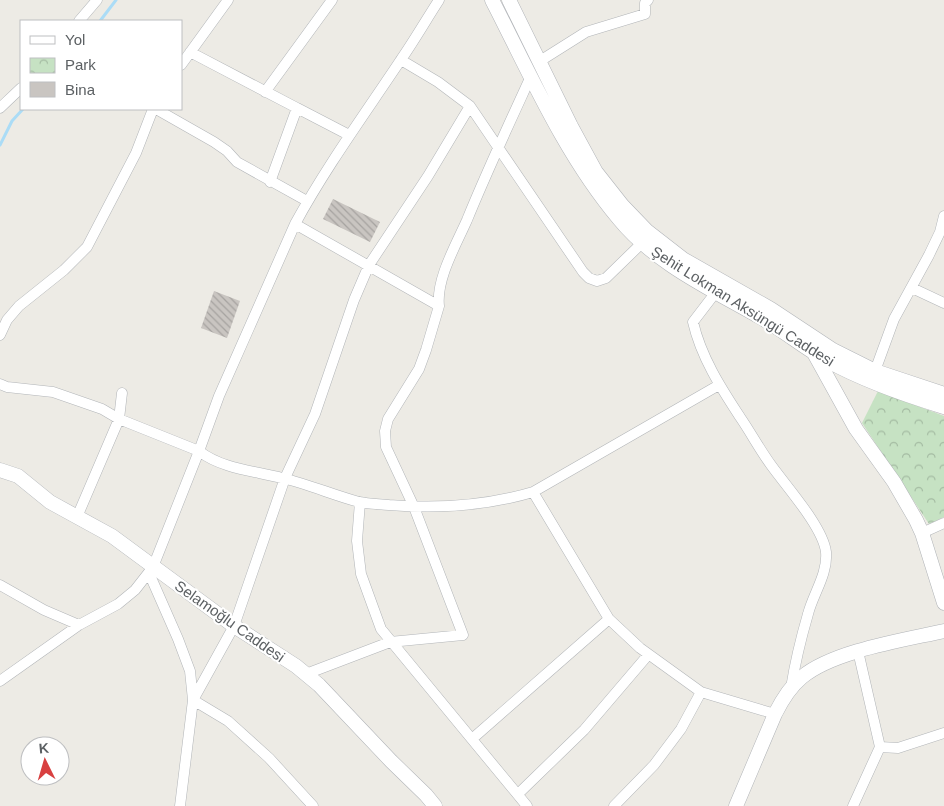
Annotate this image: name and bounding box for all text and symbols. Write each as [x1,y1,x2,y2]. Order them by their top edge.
legend [20,20,182,110]
text: Yol [65,31,85,48]
text: Park [65,56,96,73]
text: Bina [65,81,96,98]
street label: Şehit Lokman Aksüngü Caddesi [648,242,838,370]
street label: Selamoğlu Caddesi [172,577,288,665]
north arrow [20,736,70,786]
text: K [38,740,50,756]

